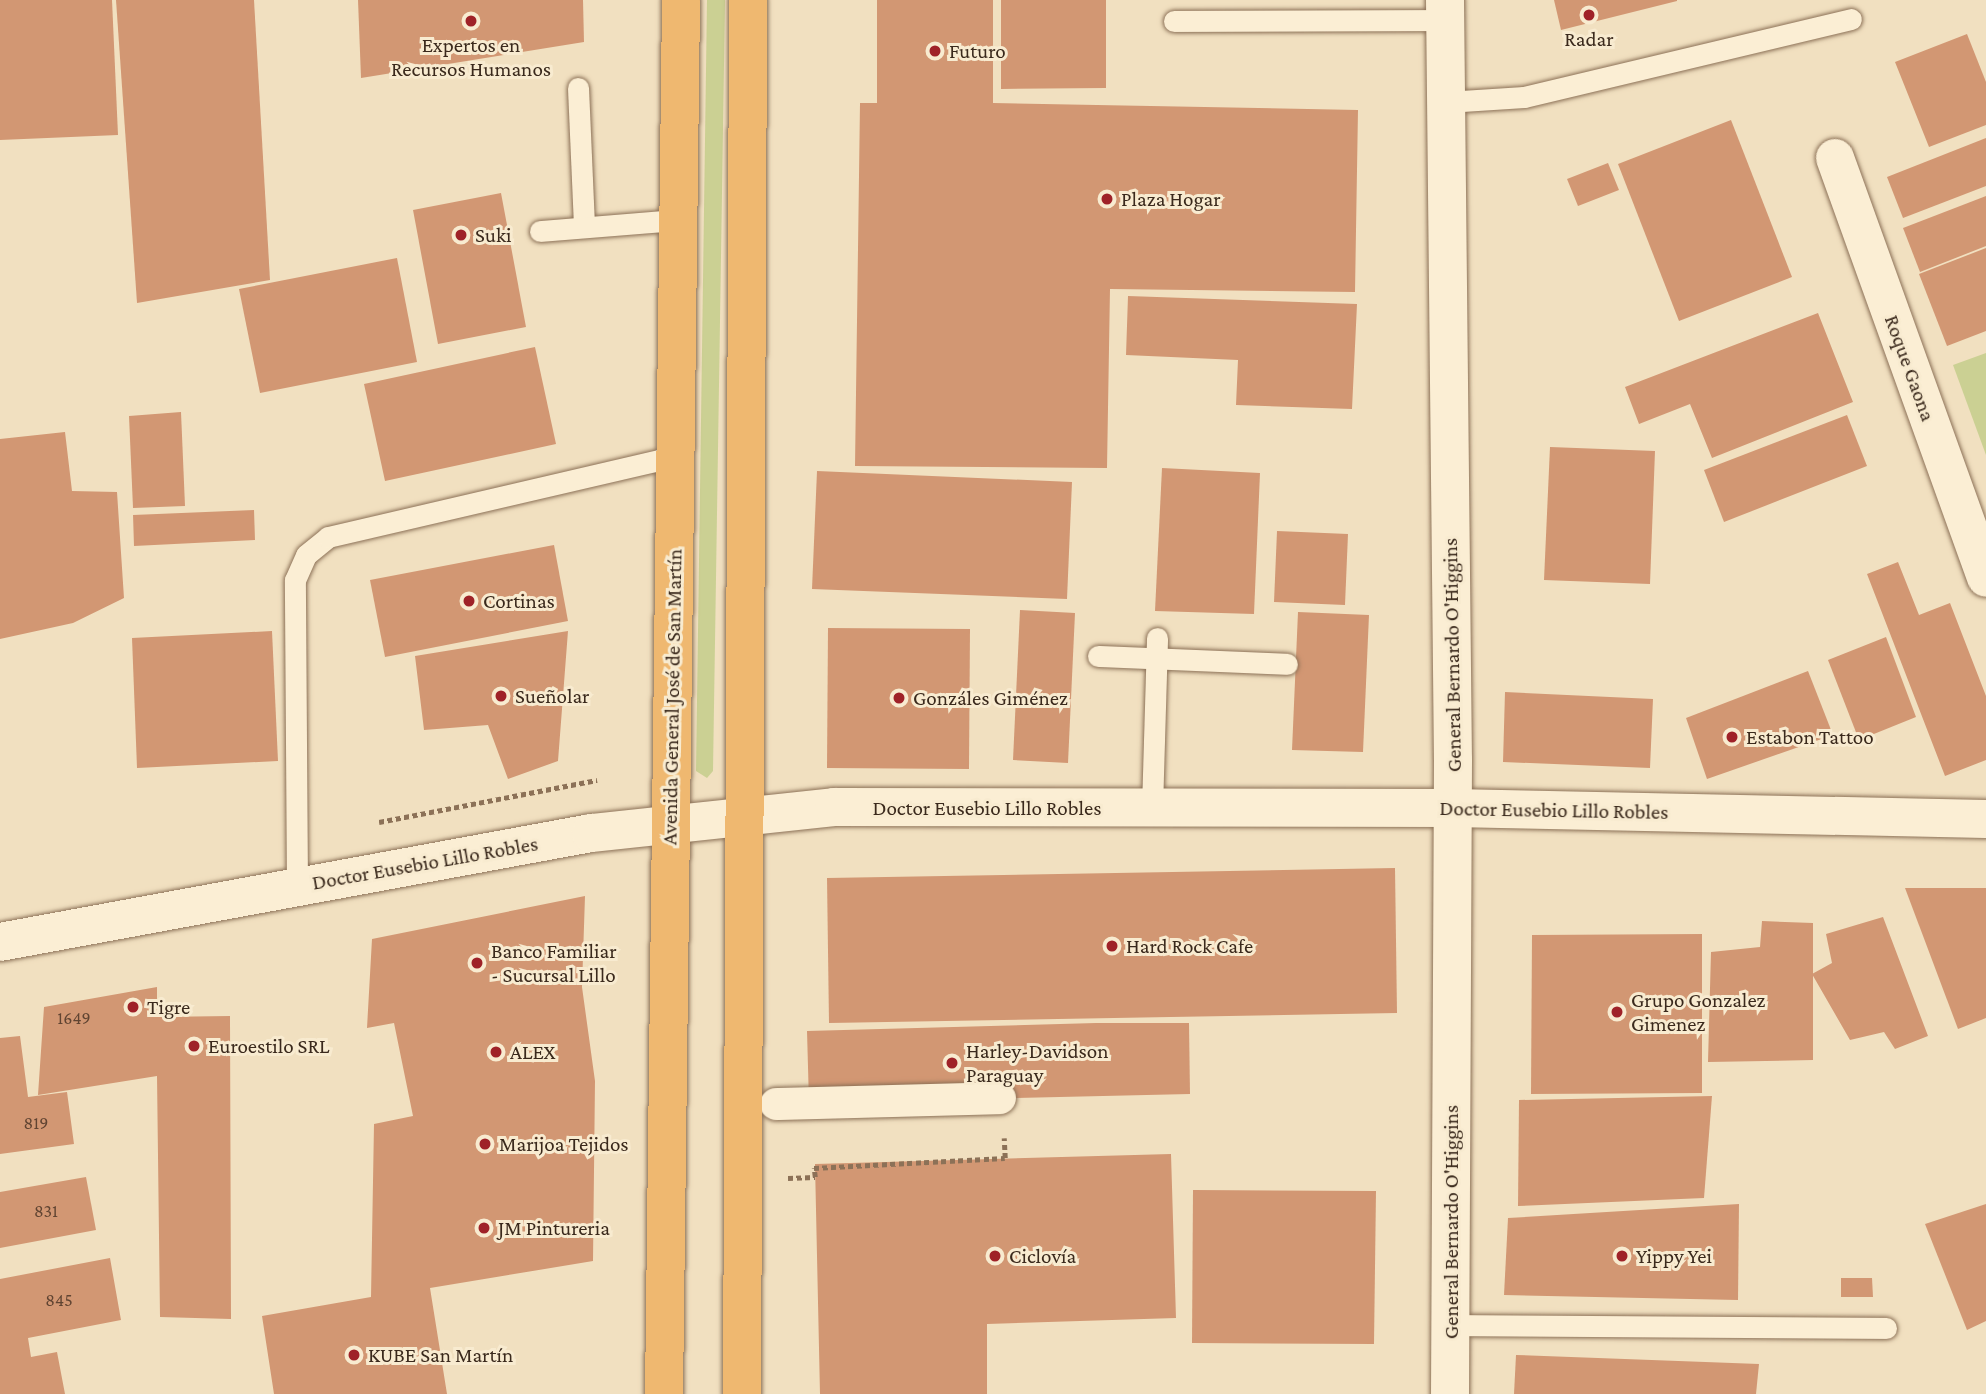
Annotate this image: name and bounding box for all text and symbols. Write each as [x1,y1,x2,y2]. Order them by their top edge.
marker: Radar [1581,7,1597,23]
marker: Expertos en Recursos Humanos [463,13,479,29]
place label: Radar [1564,26,1614,52]
place label: Expertos en Recursos Humanos [391,32,551,82]
place label: Futuro [949,38,1006,64]
marker: Futuro [927,43,943,59]
place label: Plaza Hogar [1121,186,1221,212]
marker: Plaza Hogar [1099,191,1115,207]
place label: Suki [475,222,511,248]
marker: Suki [453,227,469,243]
street label: Roque Gaona [1879,311,1941,425]
street label: General Bernardo O'Higgins [1437,538,1467,772]
street label: Avenida General José de San Martín [657,549,687,845]
place label: Cortinas [483,588,555,614]
marker: Cortinas [461,593,477,609]
place label: Sueñolar [515,683,590,709]
place label: Gonzáles Giménez [913,685,1068,711]
marker: Sueñolar [493,688,509,704]
marker: Gonzáles Giménez [891,690,907,706]
place label: Estabon Tattoo [1746,724,1874,750]
marker: Estabon Tattoo [1724,729,1740,745]
street label: Doctor Eusebio Lillo Robles [872,795,1102,821]
street label: Doctor Eusebio Lillo Robles [1439,795,1669,825]
street label: Doctor Eusebio Lillo Robles [310,831,540,895]
place label: Hard Rock Cafe [1126,933,1253,959]
place label: Banco Familiar - Sucursal Lillo [491,938,617,988]
marker: Hard Rock Cafe [1104,938,1120,954]
marker: Banco Familiar - Sucursal Lillo [469,955,485,971]
place label: Grupo Gonzalez Gimenez [1631,987,1766,1037]
place label: Tigre [147,994,190,1020]
marker: Tigre [125,999,141,1015]
marker: Grupo Gonzalez Gimenez [1609,1004,1625,1020]
house number: 1649 [57,1007,91,1029]
place label: Euroestilo SRL [208,1033,330,1059]
marker: Euroestilo SRL [186,1038,202,1054]
place label: Harley-Davidson Paraguay [966,1038,1108,1088]
place label: ALEX [510,1039,556,1065]
marker: ALEX [488,1044,504,1060]
marker: Harley-Davidson Paraguay [944,1055,960,1071]
street label: General Bernardo O'Higgins [1438,1105,1464,1339]
house number: 819 [24,1112,48,1134]
place label: Marijoa Tejidos [499,1131,629,1157]
marker: Marijoa Tejidos [477,1136,493,1152]
house number: 831 [34,1200,58,1222]
place label: JM Pintureria [498,1215,610,1241]
marker: JM Pintureria [476,1220,492,1236]
place label: Ciclovía [1009,1243,1076,1269]
place label: Yippy Yei [1636,1243,1712,1269]
marker: Ciclovía [987,1248,1003,1264]
marker: Yippy Yei [1614,1248,1630,1264]
house number: 845 [45,1289,73,1311]
place label: KUBE San Martín [368,1342,513,1368]
marker: KUBE San Martín [346,1347,362,1363]

